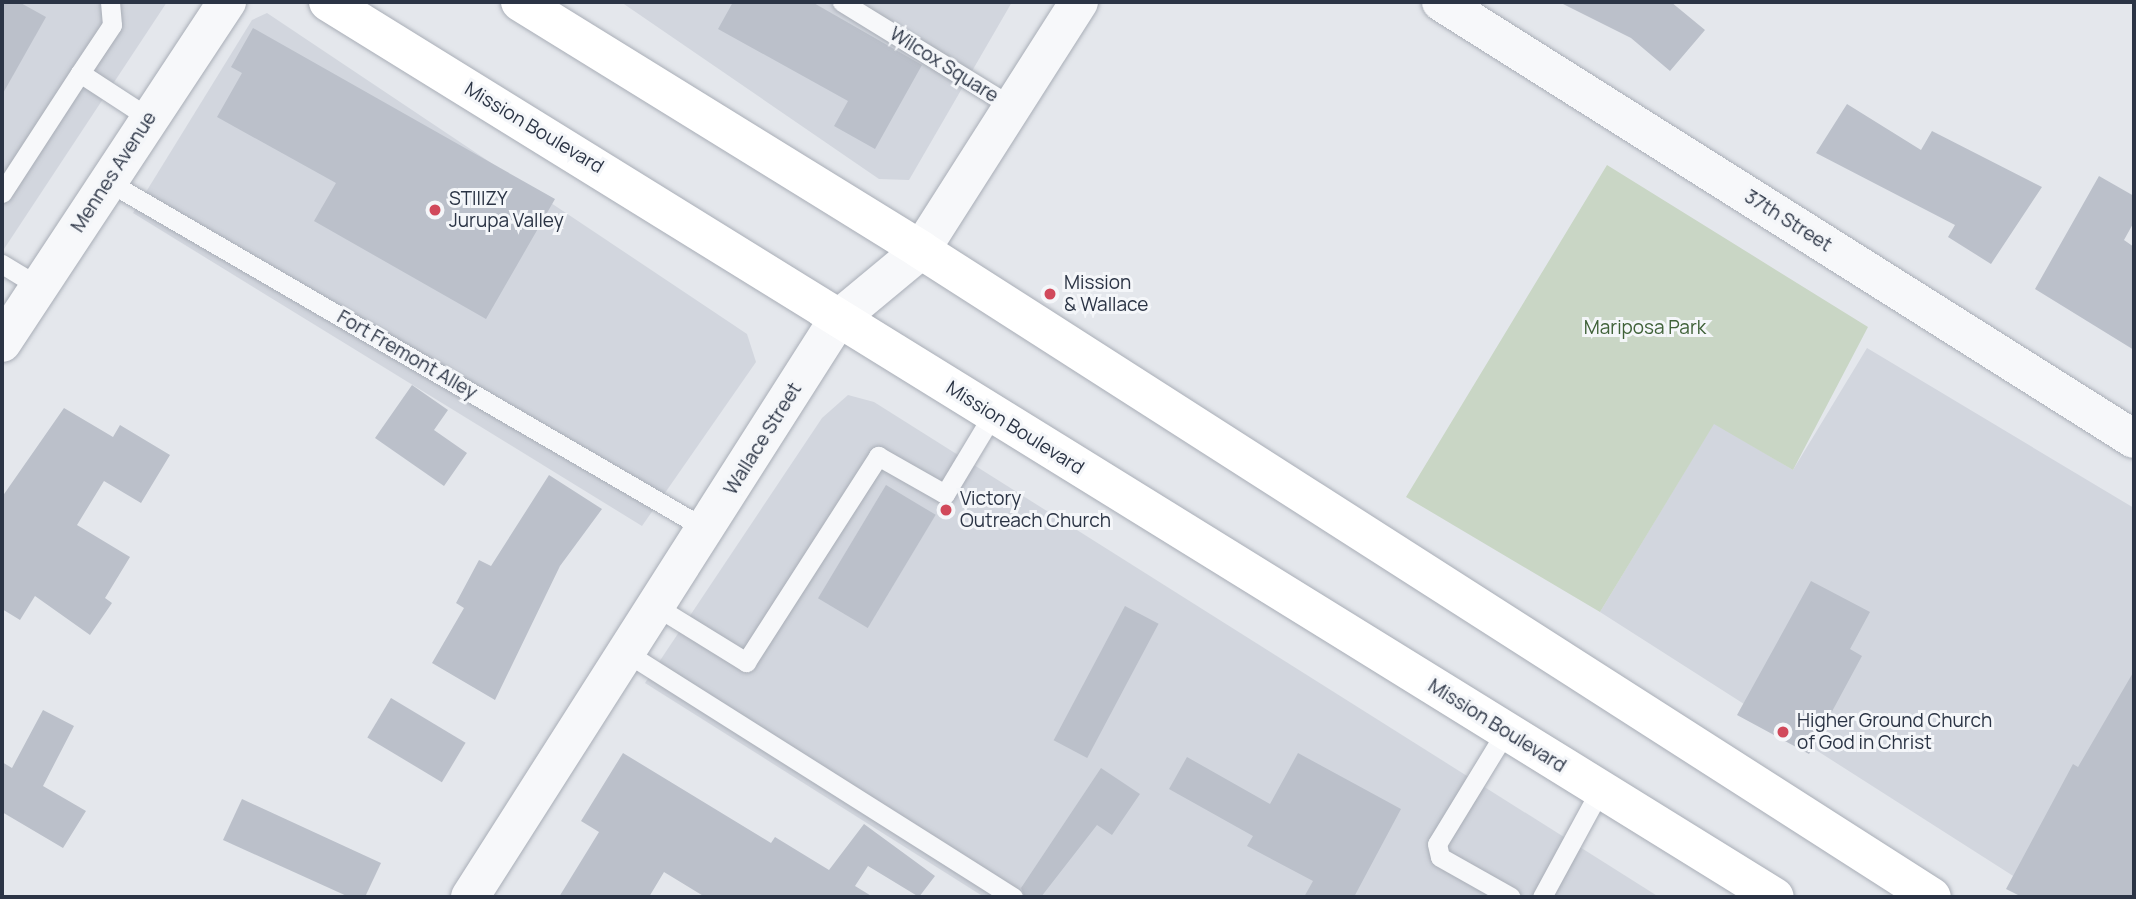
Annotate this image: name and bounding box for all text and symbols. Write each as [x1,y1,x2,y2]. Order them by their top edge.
street label: Wilcox Square [885,22,1003,108]
street label: Mission Boulevard [460,78,608,178]
street label: Mennes Avenue [67,107,161,237]
street label: 37th Street [1740,185,1836,257]
place label: STIIIZY Jurupa Valley [449,188,564,232]
marker: STIIIZY Jurupa Valley [427,202,443,218]
place label: Mission & Wallace [1064,272,1148,316]
marker: Mission & Wallace [1042,286,1058,302]
street label: Fort Fremont Alley [333,306,481,404]
park label: Mariposa Park [1584,317,1706,339]
street label: Mission Boulevard [942,376,1088,480]
street label: Wallace Street [719,379,807,499]
place label: Victory Outreach Church [960,488,1111,532]
marker: Victory Outreach Church [938,502,954,518]
street label: Mission Boulevard [1424,674,1570,778]
place label: Higher Ground Church of God in Christ [1797,710,1992,754]
marker: Higher Ground Church of God in Christ [1775,724,1791,740]

